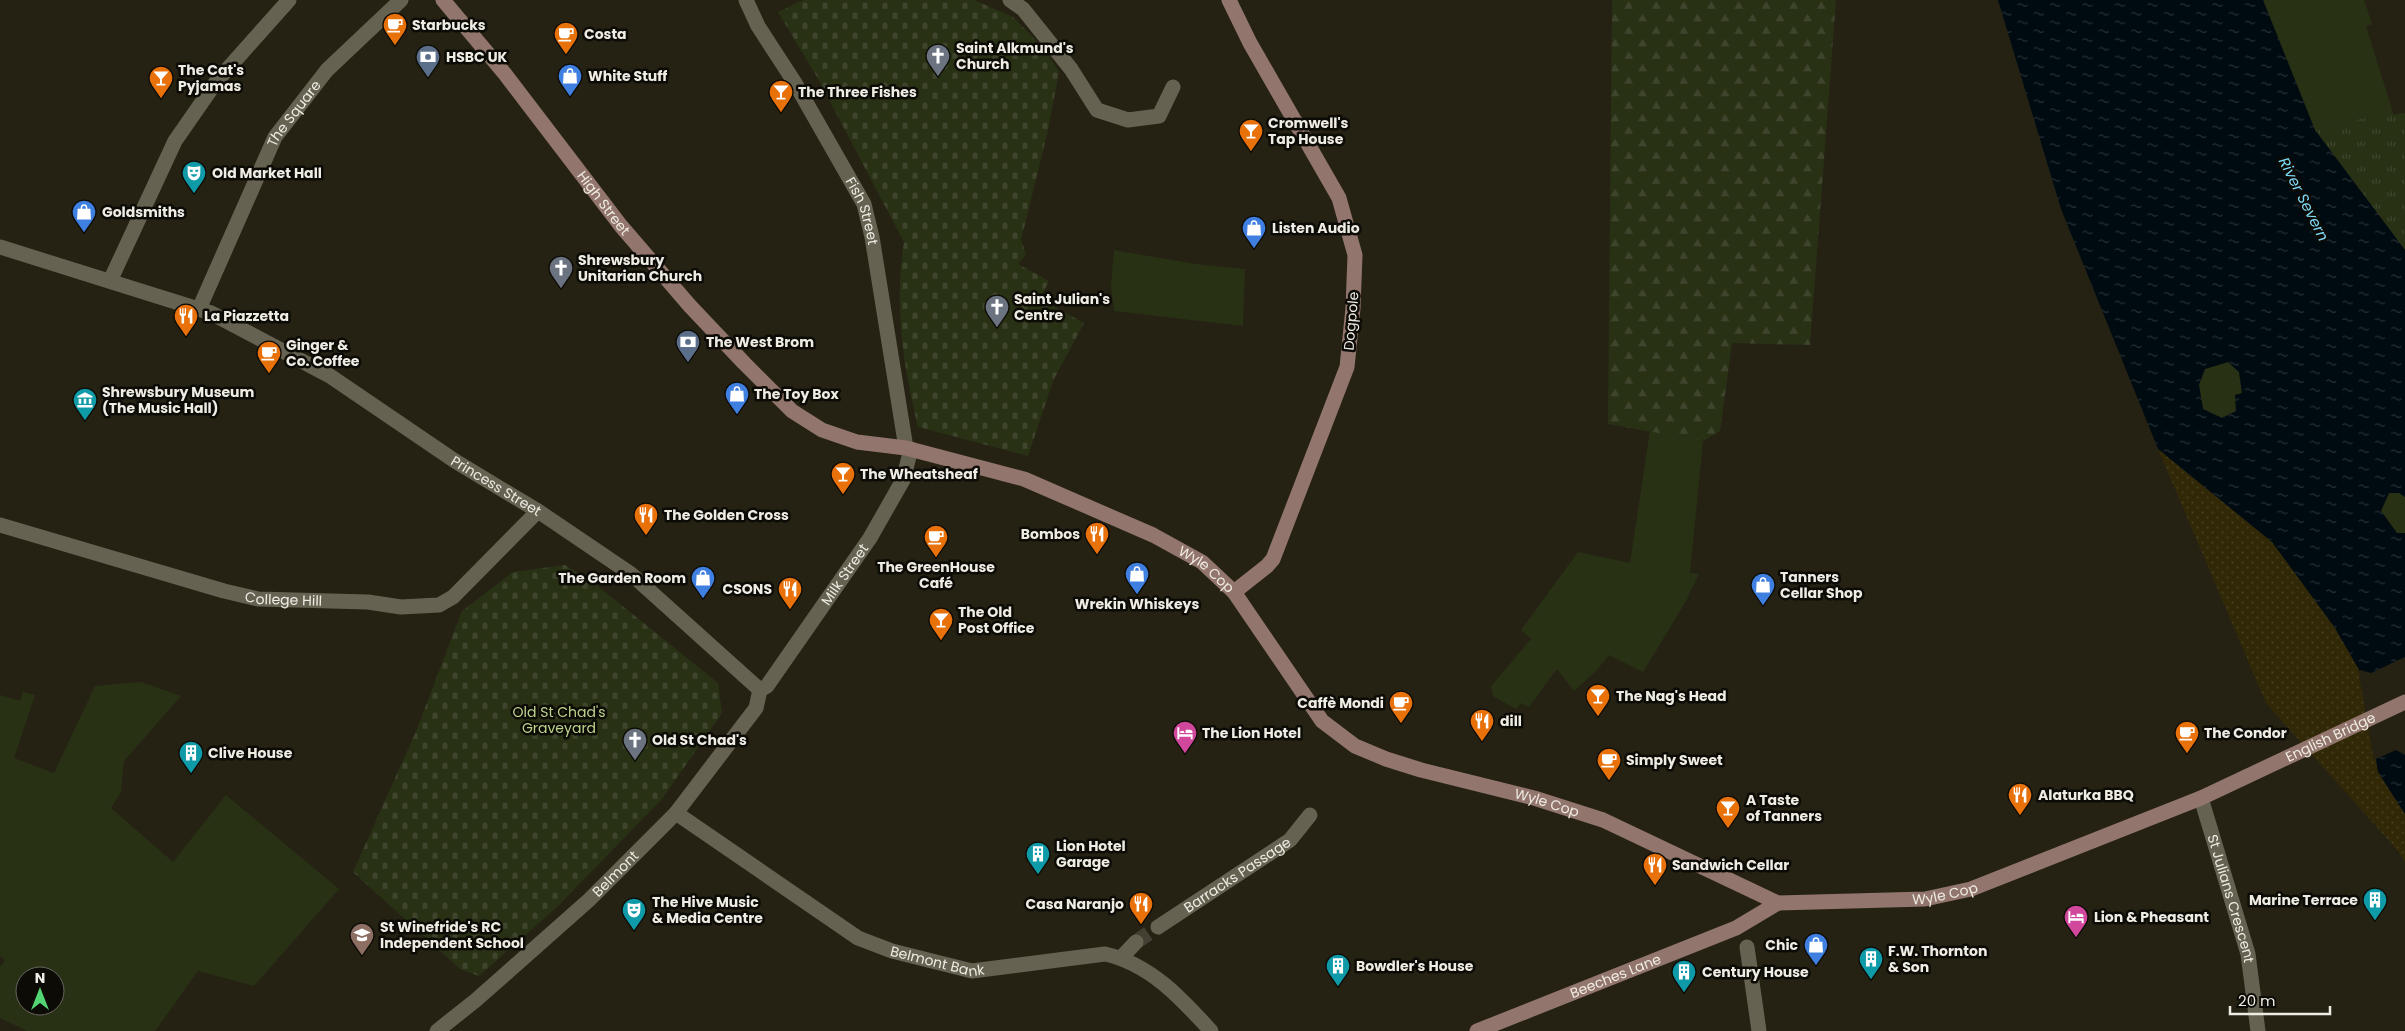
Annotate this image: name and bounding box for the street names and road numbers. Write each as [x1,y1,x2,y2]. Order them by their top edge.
street label: The Square [262,76,326,150]
street label: High Street [572,167,635,240]
street label: Fish Street [841,173,883,246]
street label: Dogpole [1338,290,1364,351]
street label: Princess Street [447,451,545,521]
street label: Milk Street [816,540,873,609]
street label: Wyle Cop [1175,541,1239,597]
street label: College Hill [243,586,322,611]
street label: English Bridge [2282,707,2379,767]
street label: Wyle Cop [1512,784,1582,822]
street label: Barracks Passage [1180,832,1295,917]
street label: St Julians Crescent [2203,832,2259,964]
street label: Belmont [588,846,643,901]
street label: Wyle Cop [1912,877,1981,909]
street label: Belmont Bank [888,941,986,981]
street label: Beeches Lane [1567,949,1664,1003]

